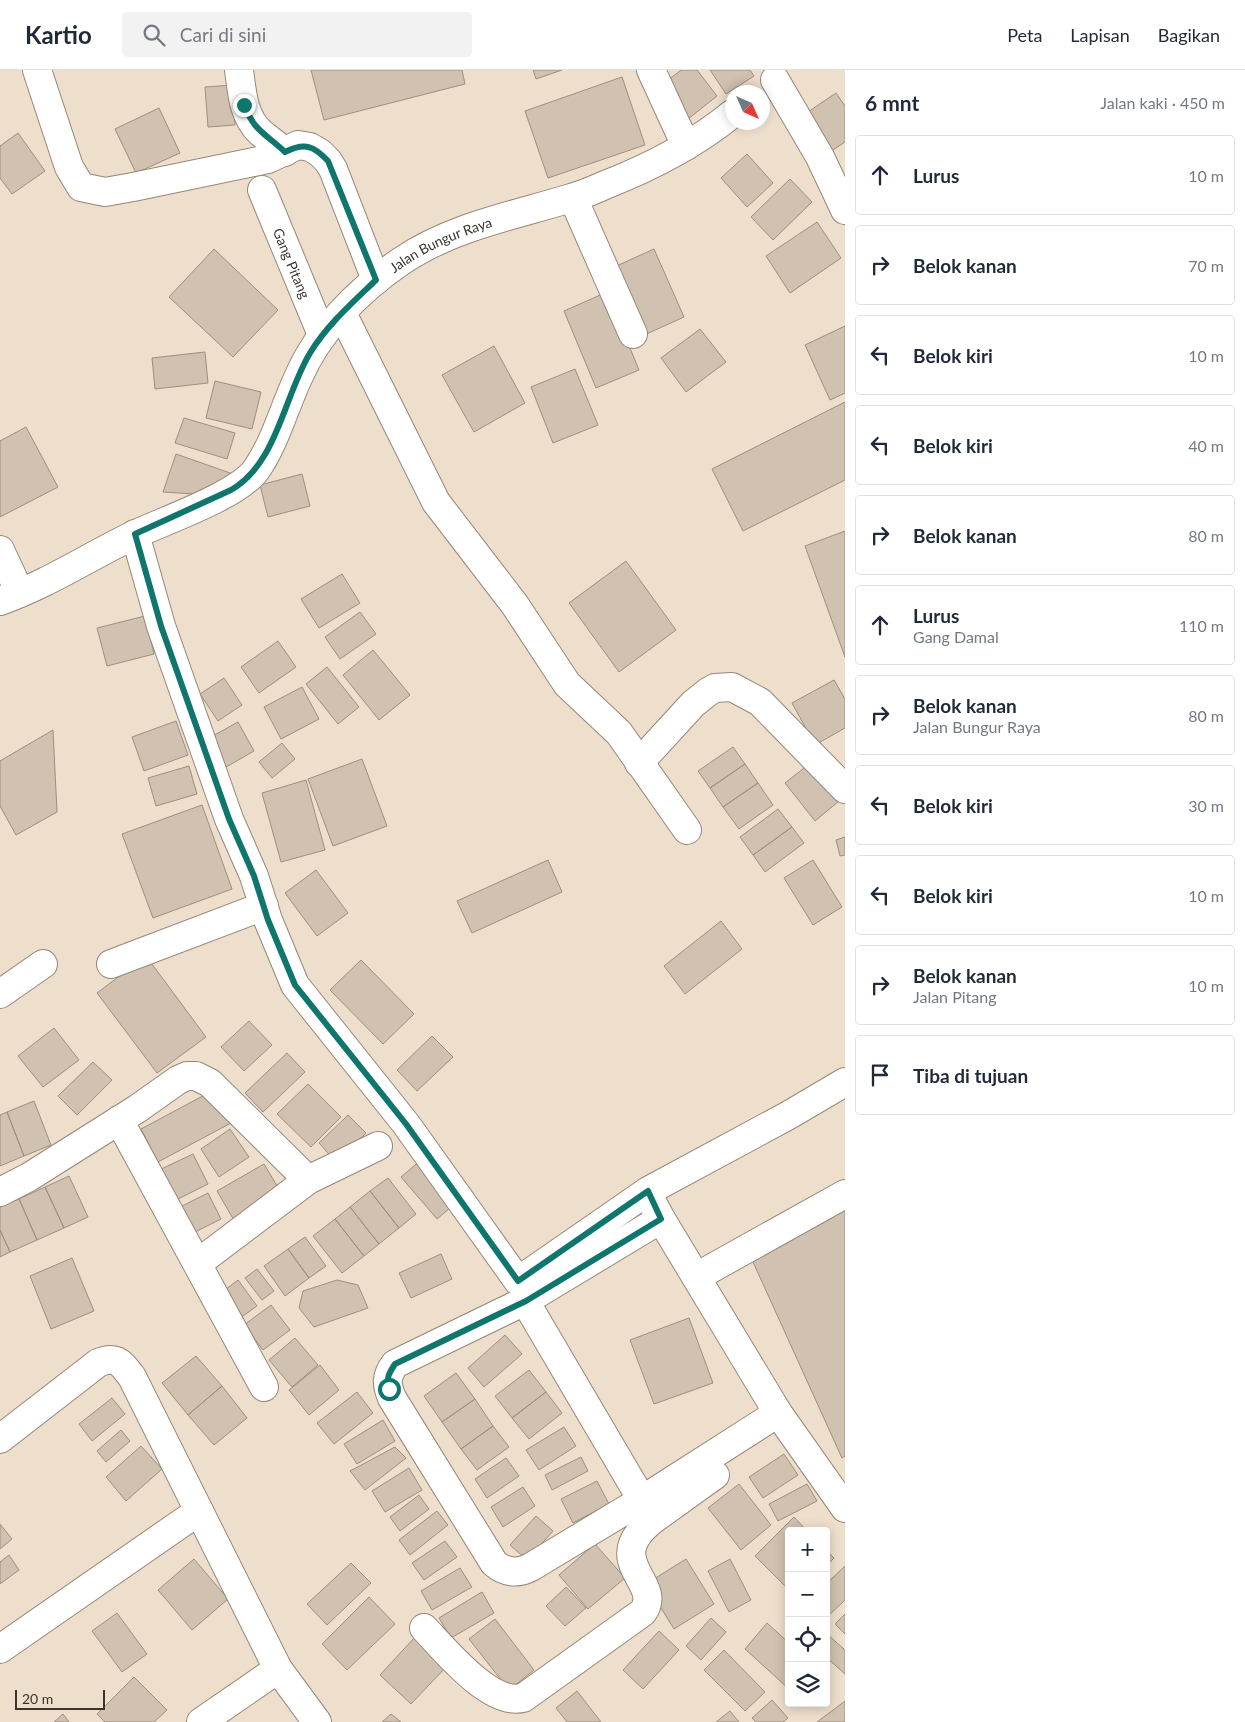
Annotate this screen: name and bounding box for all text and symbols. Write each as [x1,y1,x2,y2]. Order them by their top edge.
search box [122,12,472,57]
text: Kartio [25,20,92,49]
icon: search [140,21,168,49]
text: Cari di sini [180,23,266,46]
text: Peta [1007,24,1042,46]
text: Lapisan [1070,24,1130,46]
text: Bagikan [1158,24,1220,46]
north arrow [725,85,770,130]
text: 6 mnt [865,90,919,115]
text: Jalan kaki · 450 m [1100,93,1225,112]
route end [233,94,256,117]
icon: ahead [866,161,894,189]
text: Lurus [913,164,959,187]
text: 10 m [1188,166,1224,185]
street label: Jalan Bungur Raya [386,213,494,275]
street label: Gang Pitang [270,225,314,301]
icon: right [866,251,894,279]
text: Belok kanan [913,254,1017,277]
text: 70 m [1188,256,1224,275]
icon: left [866,341,894,369]
text: Belok kiri [913,344,993,367]
text: 10 m [1188,346,1224,365]
icon: left [866,431,894,459]
text: Belok kiri [913,434,993,457]
text: 40 m [1188,436,1224,455]
icon: right [866,521,894,549]
text: Belok kanan [913,524,1017,547]
text: 80 m [1188,526,1224,545]
text: Lurus [913,604,959,627]
icon: ahead [866,611,894,639]
text: 110 m [1179,616,1224,635]
text: Gang Damal [913,627,999,646]
text: Belok kanan [913,694,1017,717]
icon: right [866,701,894,729]
text: 80 m [1188,706,1224,725]
text: Jalan Bungur Raya [913,717,1041,736]
icon: left [866,791,894,819]
text: Belok kiri [913,794,993,817]
text: 30 m [1188,796,1224,815]
icon: left [866,881,894,909]
text: Belok kiri [913,884,993,907]
text: 10 m [1188,886,1224,905]
text: Belok kanan [913,964,1017,987]
icon: right [866,971,894,999]
text: 10 m [1188,976,1224,995]
text: Jalan Pitang [913,987,996,1006]
icon: arrive [866,1061,894,1089]
text: Tiba di tujuan [913,1064,1028,1087]
route start [378,1378,401,1401]
map controls [785,1527,830,1707]
button: + [785,1527,830,1572]
button: − [785,1572,830,1617]
button: locate [785,1617,830,1662]
button: layers [785,1662,830,1707]
scale bar [15,1687,105,1710]
text: 20 m [22,1690,53,1707]

